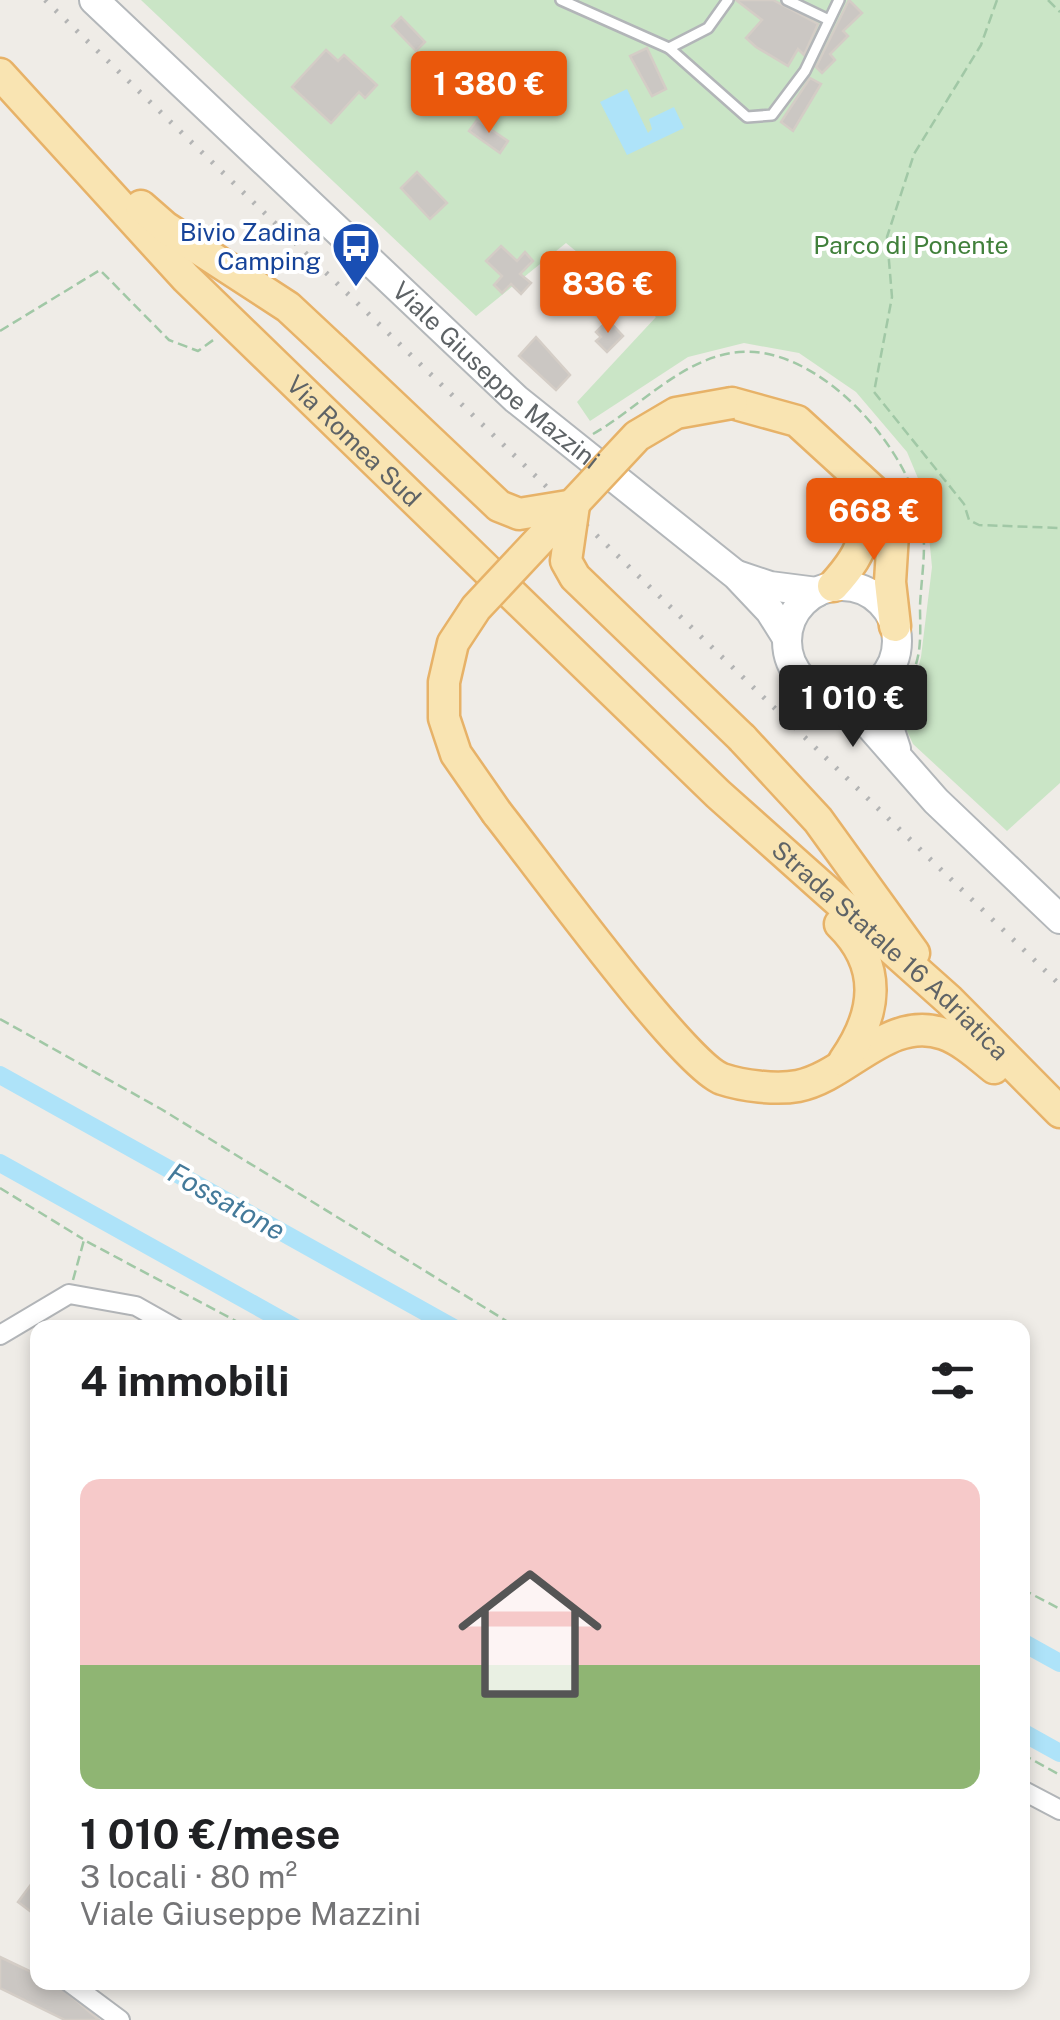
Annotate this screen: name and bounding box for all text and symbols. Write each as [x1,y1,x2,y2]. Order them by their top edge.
pin: 1 380 € [397,51,581,136]
text: 1 380 € [433,65,545,102]
place label: Bivio Zadina Camping [180,217,321,276]
bus stop icon: Bivio Zadina Camping [330,220,382,288]
park label: Parco di Ponente [813,230,1009,260]
pin: 836 € [538,251,678,336]
text: 836 € [562,265,654,302]
street label: Viale Giuseppe Mazzini [386,275,606,475]
street label: Via Romea Sud [281,369,427,513]
pin: 668 € [804,478,944,563]
text: 668 € [828,492,920,529]
pin: 1 010 € [761,665,945,750]
text: 1 010 € [801,679,905,716]
street label: Strada Statale 16 Adriatica [766,834,1015,1066]
water label: Fossatone [163,1155,291,1247]
icon: filters [925,1353,980,1408]
text: 4 immobili [80,1356,290,1405]
icon: home [440,1544,620,1724]
text: 1 010 €/mese [80,1809,341,1858]
text: 3 locali · 80 m² [80,1858,297,1895]
text: Viale Giuseppe Mazzini [80,1895,421,1932]

